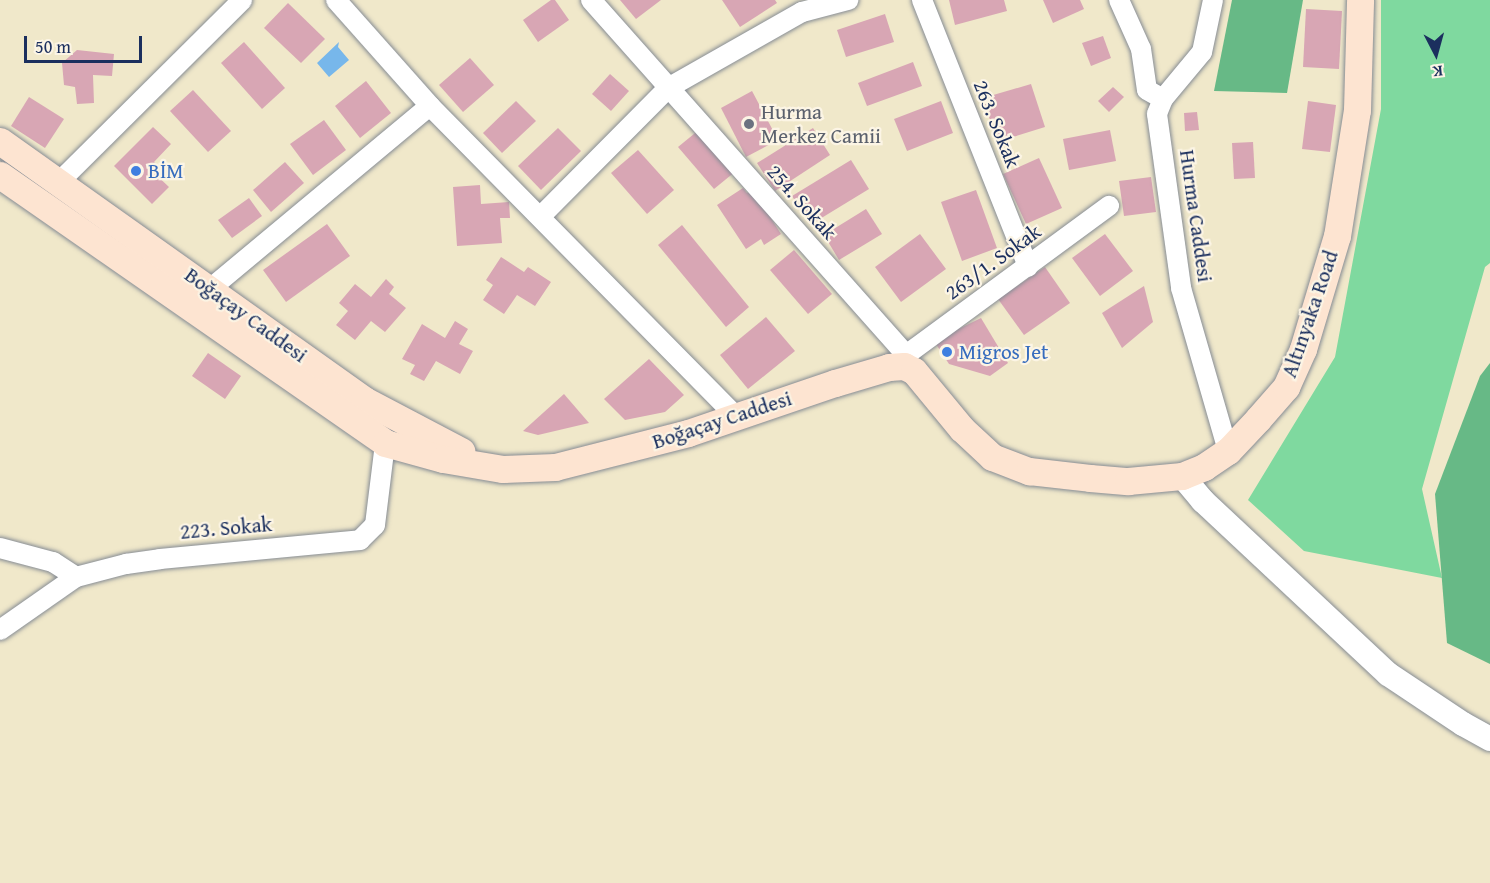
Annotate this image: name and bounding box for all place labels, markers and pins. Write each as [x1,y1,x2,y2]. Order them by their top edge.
place label: Hurma Merkez Camii [761,99,881,149]
marker: Hurma Merkez Camii [742,117,756,131]
place label: BİM [148,158,184,184]
marker: BİM [129,164,143,178]
place label: Migros Jet [959,339,1048,365]
marker: Migros Jet [940,345,954,359]

